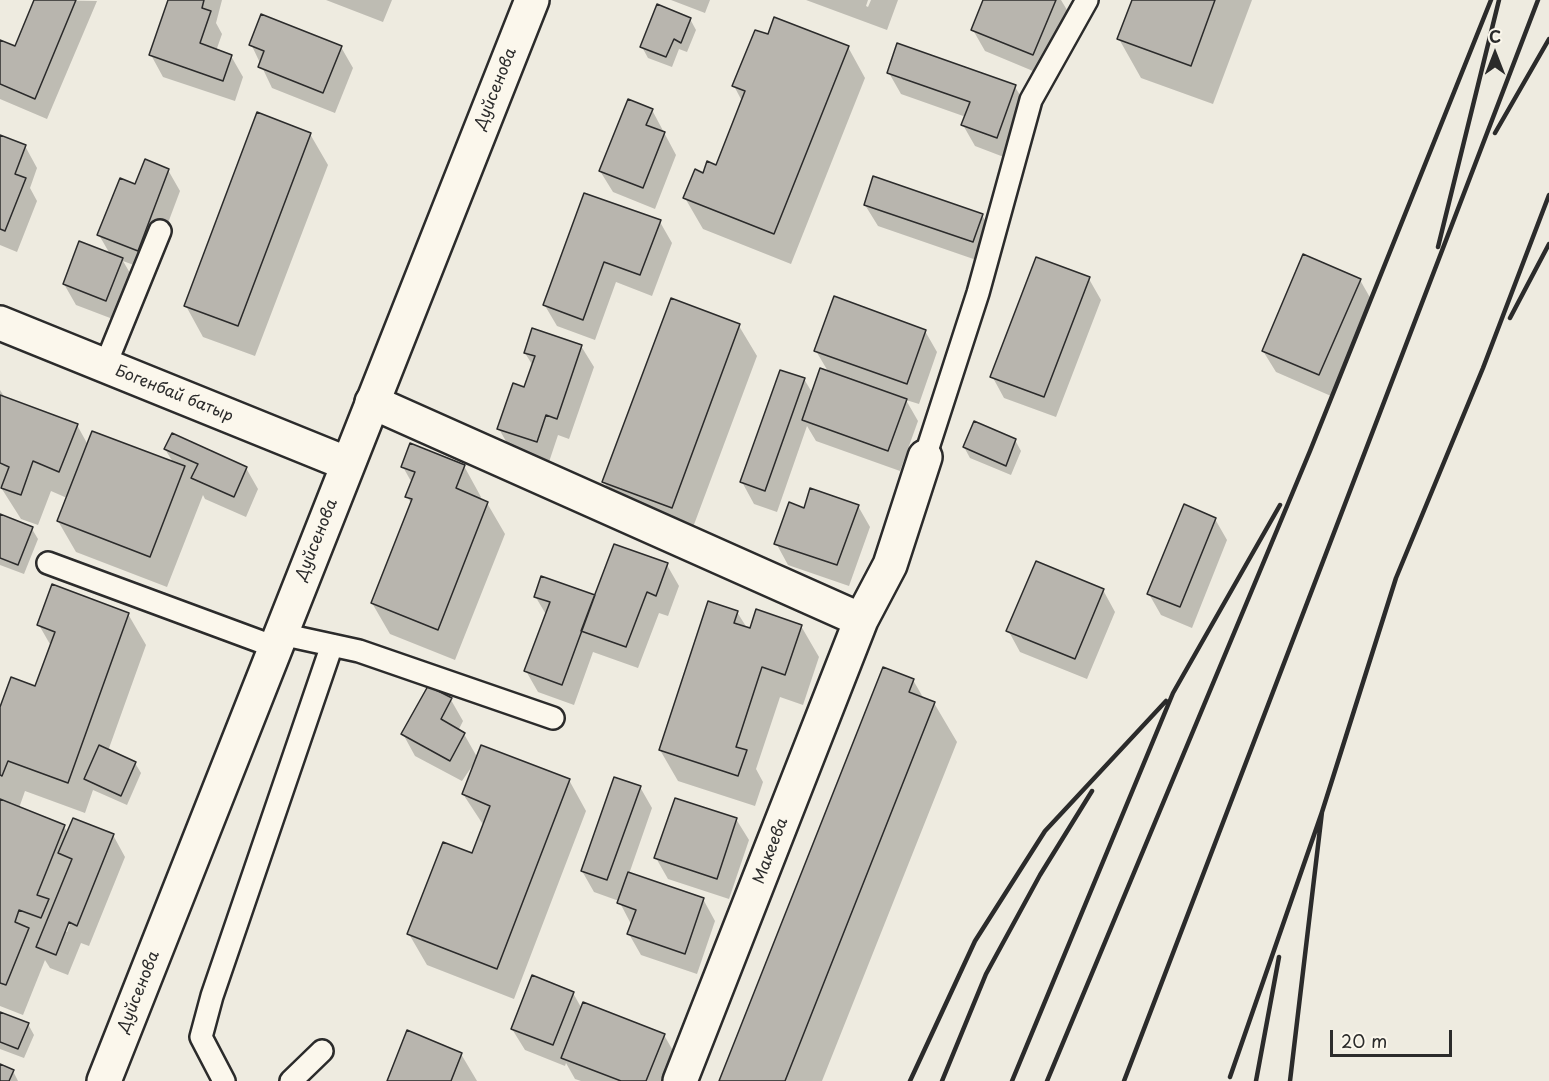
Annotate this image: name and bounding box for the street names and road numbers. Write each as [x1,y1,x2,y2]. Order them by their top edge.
street label: Дуйсенова [471,45,521,133]
street label: Богенбай батыр [112,361,236,427]
street label: Дуйсенова [292,496,342,584]
street label: Макеева [750,815,792,887]
street label: Дуйсенова [114,948,164,1036]

